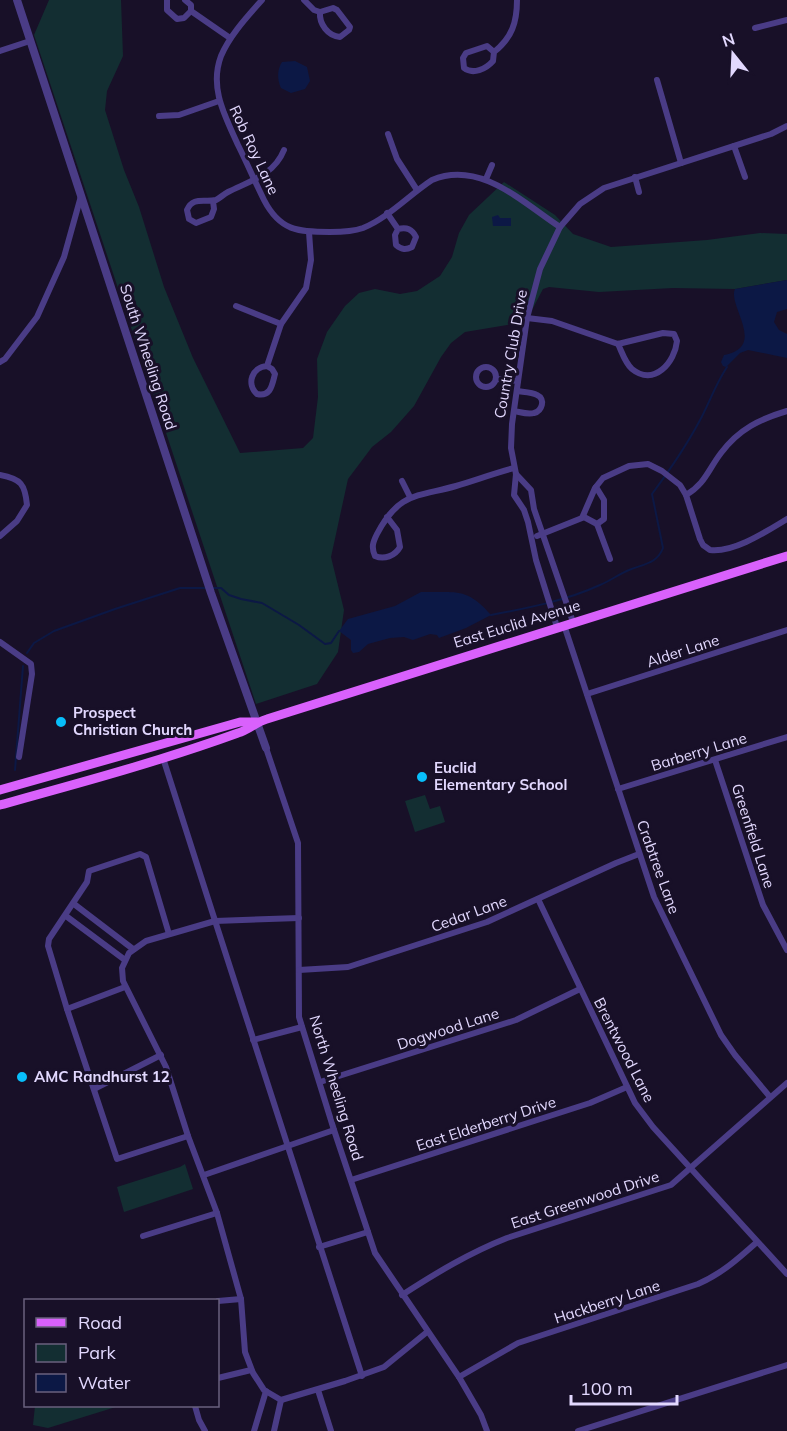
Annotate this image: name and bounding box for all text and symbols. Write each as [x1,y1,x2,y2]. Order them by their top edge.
north arrow [703,24,763,84]
text: N [720,28,737,51]
street label: Rob Roy Lane [225,102,283,197]
street label: South Wheeling Road [116,282,181,432]
street label: Country Club Drive [490,288,531,420]
street label: East Euclid Avenue [451,595,582,652]
street label: Alder Lane [644,630,722,671]
place label: Prospect Christian Church [73,703,192,739]
marker: Prospect Christian Church [54,715,68,729]
street label: Barberry Lane [649,728,749,775]
place label: Euclid Elementary School [434,758,567,794]
marker: Euclid Elementary School [415,770,429,784]
street label: Greenfield Lane [728,781,779,891]
street label: Crabtree Lane [633,817,684,916]
street label: Cedar Lane [428,891,509,936]
street label: Brentwood Lane [590,994,659,1105]
street label: Dogwood Lane [395,1003,501,1054]
street label: North Wheeling Road [305,1013,368,1163]
place label: AMC Randhurst 12 [34,1067,170,1086]
marker: AMC Randhurst 12 [15,1070,29,1084]
street label: East Elderberry Drive [414,1092,558,1155]
street label: East Greenwood Drive [508,1167,661,1232]
street label: Hackberry Lane [552,1275,662,1328]
legend [24,1299,219,1407]
text: Road [78,1311,122,1334]
text: Park [78,1341,117,1364]
scale bar [571,1368,678,1406]
text: Water [78,1371,131,1394]
text: 100 m [580,1377,633,1400]

